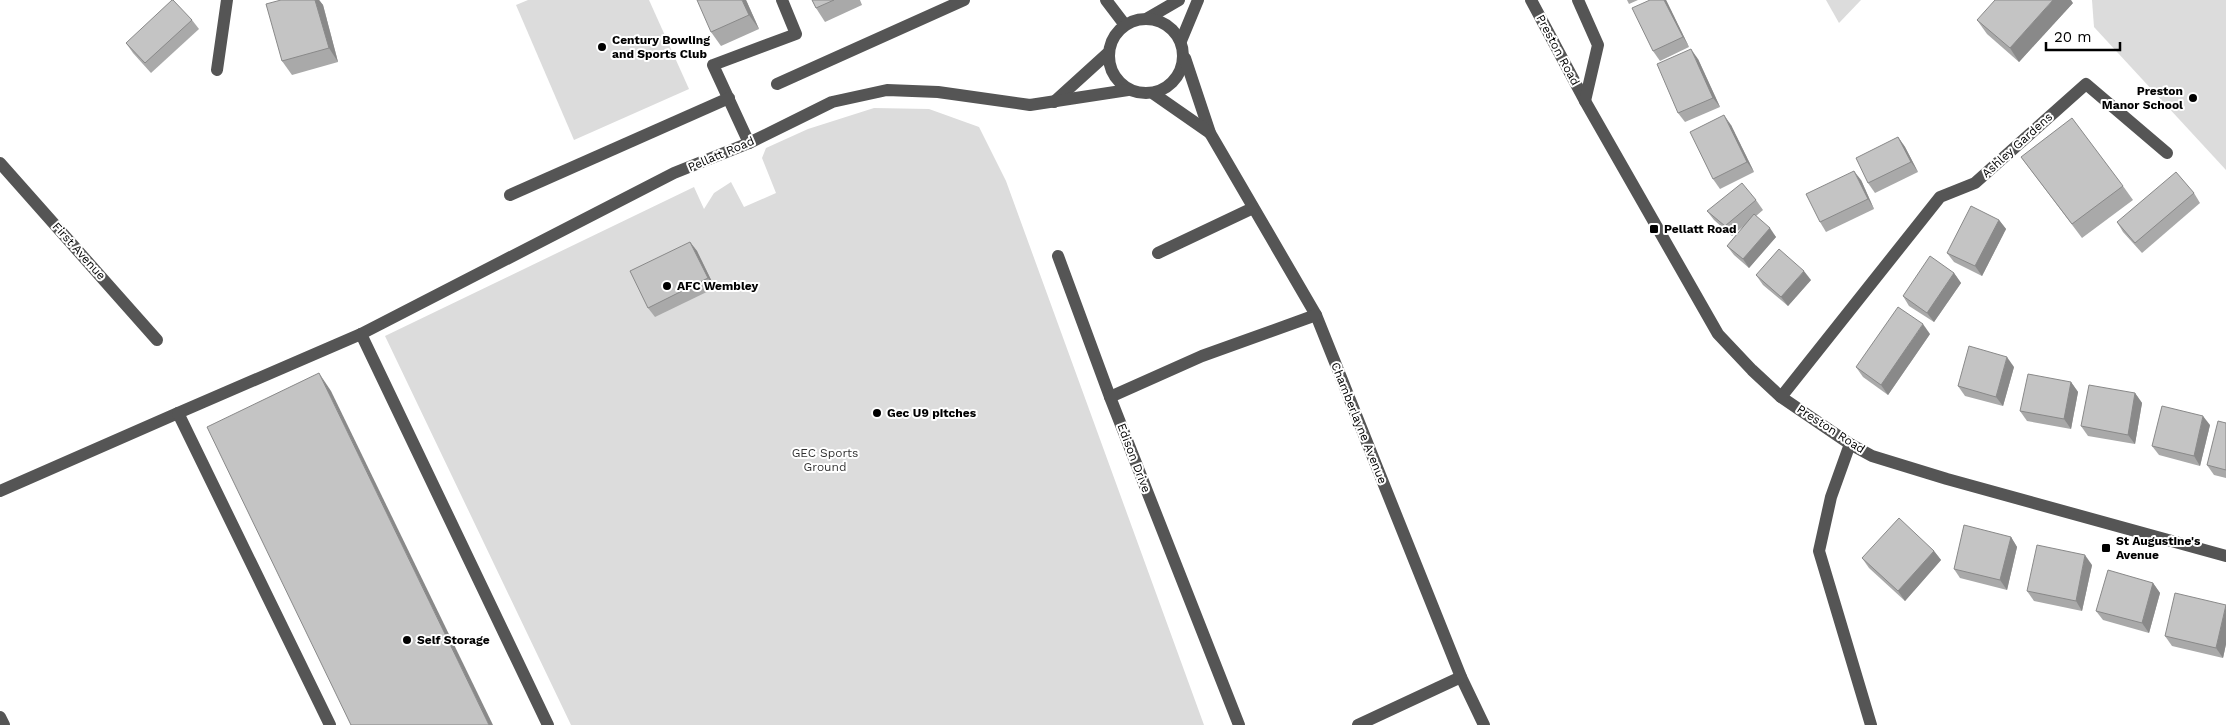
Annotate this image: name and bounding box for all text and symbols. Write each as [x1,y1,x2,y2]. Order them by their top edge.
street label: Preston Road [1533,12,1583,88]
scale bar [2046,20,2120,52]
text: 20 m [2054,28,2092,46]
place label: Century Bowling and Sports Club [612,33,710,61]
marker: Century Bowling and Sports Club [596,41,608,53]
place label: Preston Manor School [2102,84,2183,112]
marker: Preston Manor School [2187,92,2199,104]
street label: Ashley Gardens [1979,110,2055,180]
street label: Pellatt Road [686,134,756,174]
street label: First Avenue [50,219,109,283]
place label: Pellatt Road [1664,222,1737,236]
marker: Pellatt Road [1648,223,1660,235]
place label: AFC Wembley [677,279,759,293]
marker: AFC Wembley [661,280,673,292]
street label: Chamberlayne Avenue [1328,360,1390,486]
street label: Preston Road [1794,402,1868,456]
place label: Gec U9 pitches [887,406,977,420]
marker: Gec U9 pitches [871,407,883,419]
street label: Edison Drive [1114,421,1154,495]
park label: GEC Sports Ground [792,446,858,474]
place label: St Augustine's Avenue [2116,534,2201,562]
marker: St Augustine's Avenue [2100,542,2112,554]
place label: Self Storage [417,633,490,647]
marker: Self Storage [401,634,413,646]

